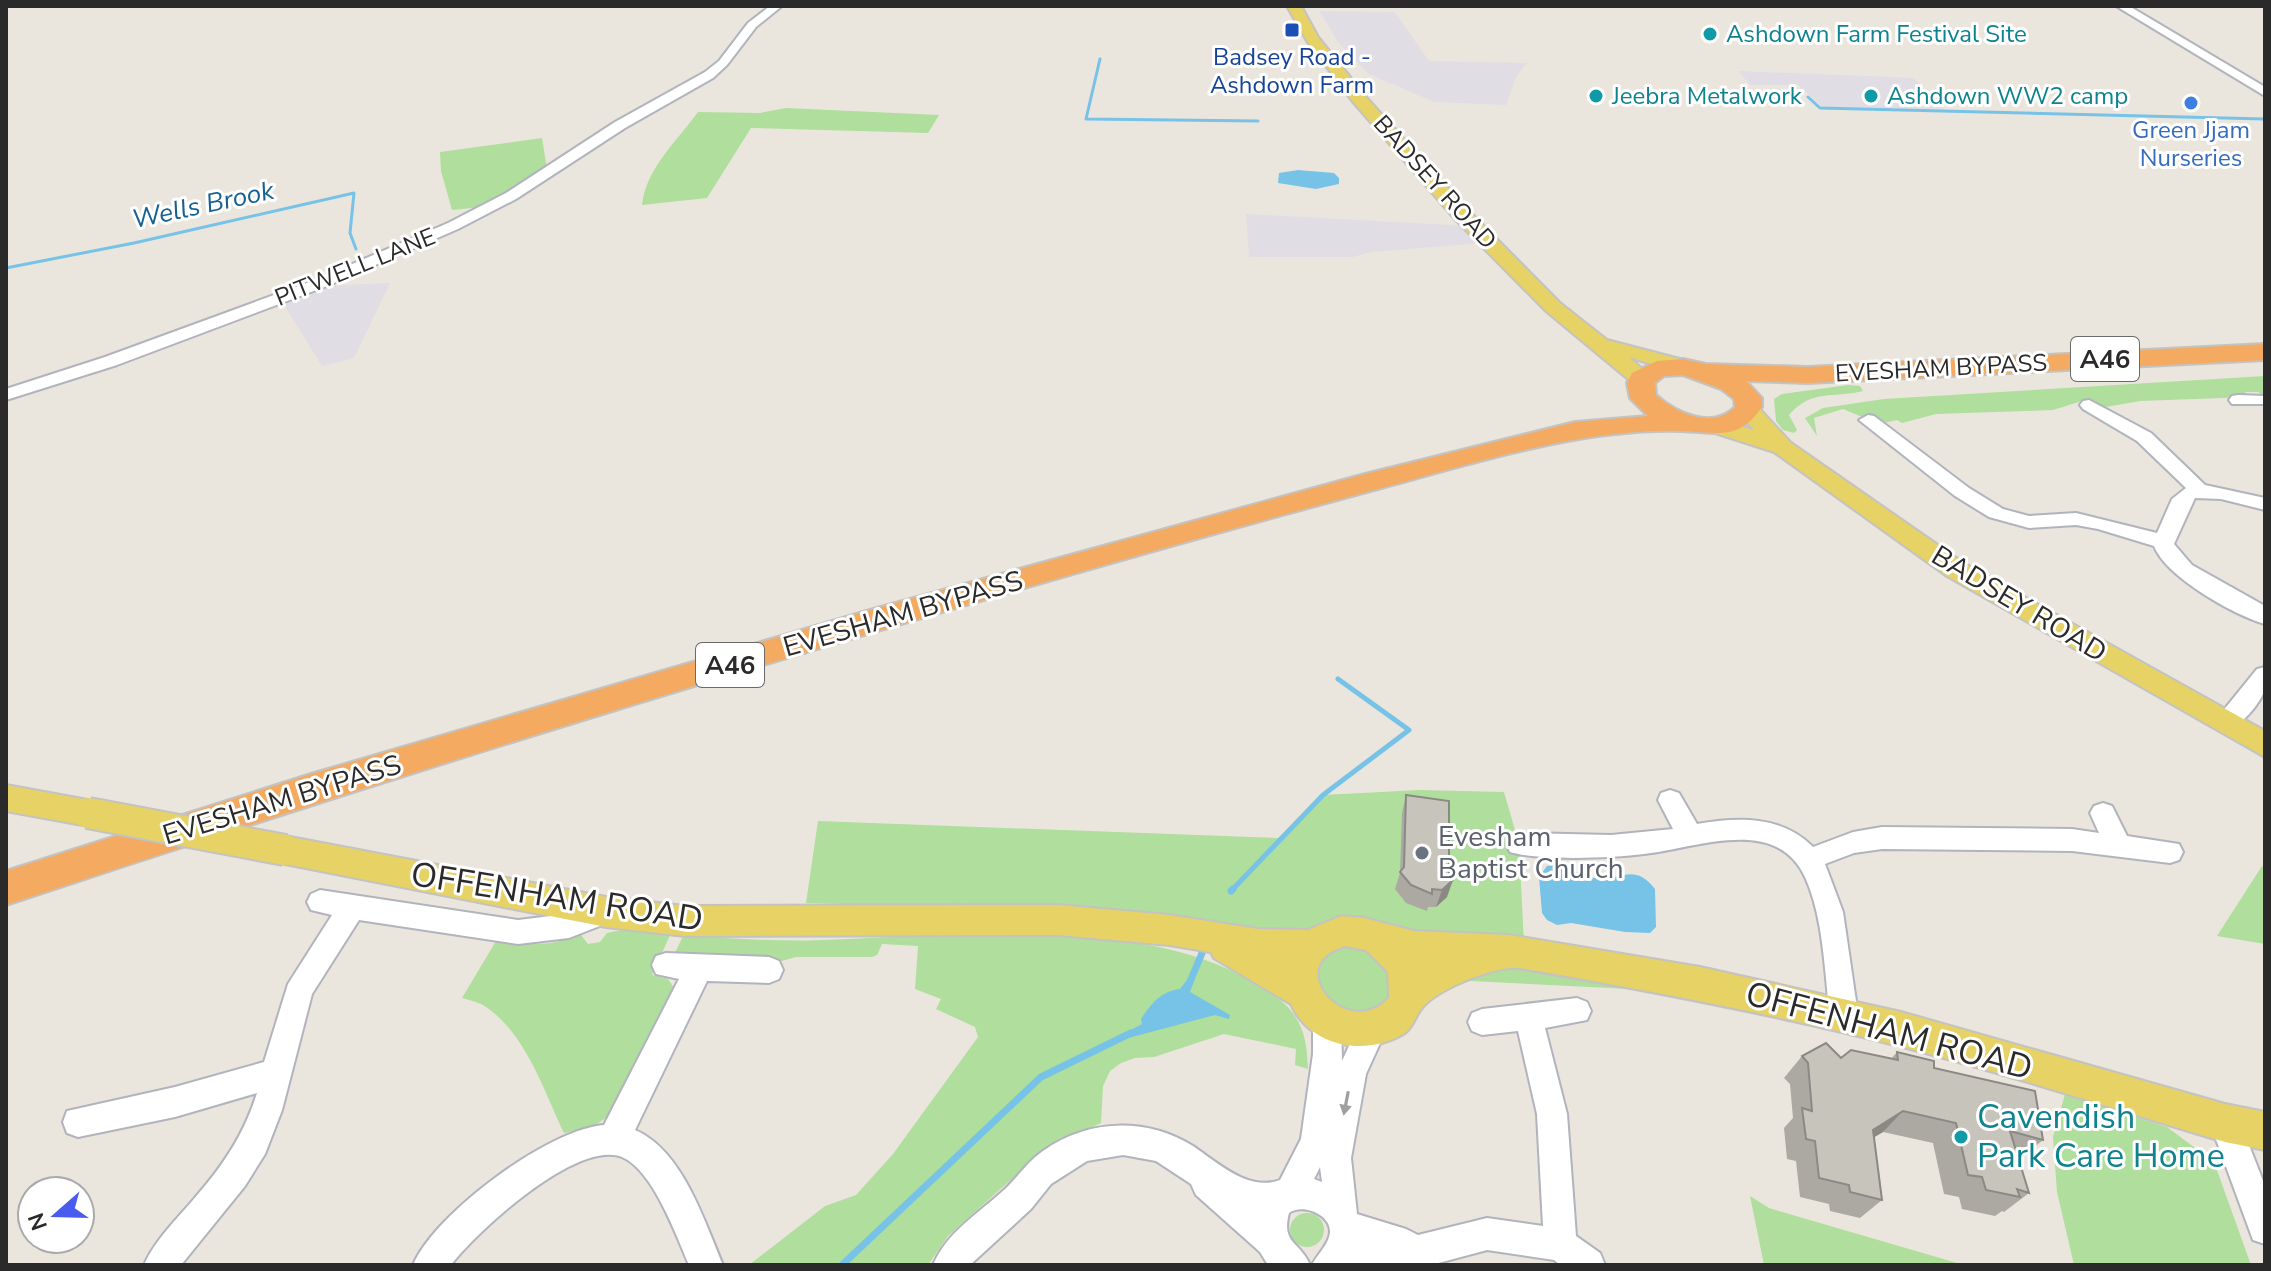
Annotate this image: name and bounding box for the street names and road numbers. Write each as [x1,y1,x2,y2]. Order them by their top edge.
street label: BADSEY ROAD [1366,108,1504,256]
street label: PITWELL LANE [270,220,440,314]
road number: A46 [2071,337,2139,381]
street label: EVESHAM BYPASS [1834,346,2048,390]
street label: BADSEY ROAD [1924,537,2114,671]
street label: EVESHAM BYPASS [779,562,1027,666]
road number: A46 [696,643,764,687]
street label: EVESHAM BYPASS [158,746,406,854]
street label: OFFENHAM ROAD [408,851,706,943]
street label: OFFENHAM ROAD [1741,971,2037,1091]

